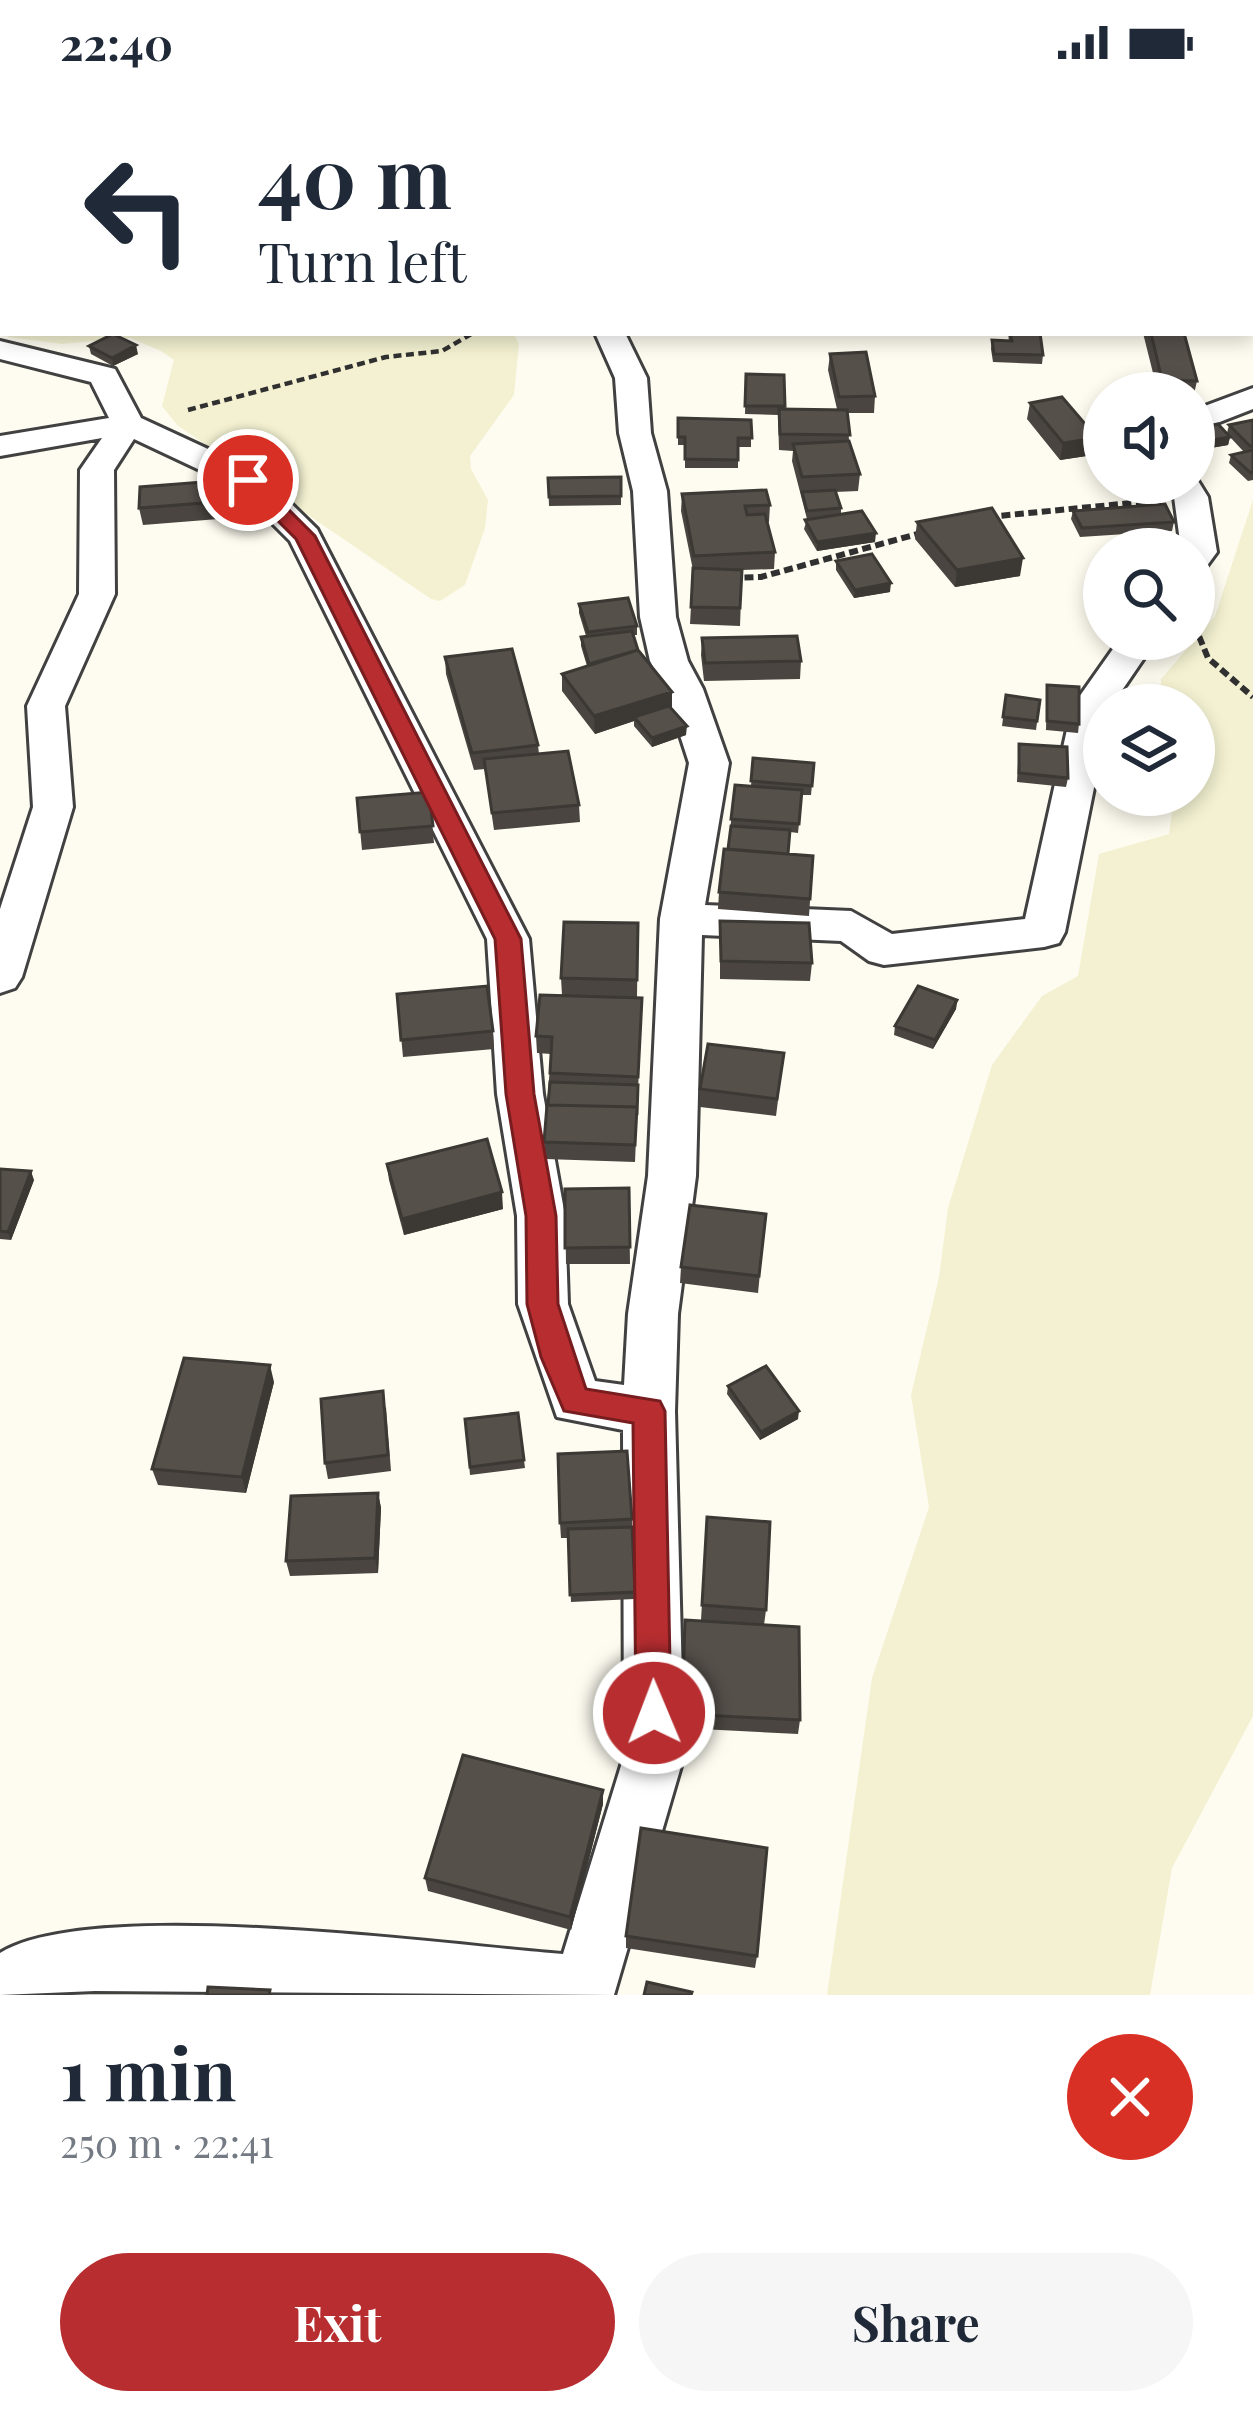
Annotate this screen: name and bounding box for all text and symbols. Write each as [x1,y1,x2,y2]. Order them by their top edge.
text: 22:40 [60,12,173,72]
text: 40 m [258,118,452,230]
icon: left [60,132,216,288]
text: Turn left [258,225,467,297]
map controls [1083,372,1215,816]
button: sound [1083,372,1215,504]
pin [197,429,299,531]
icon: arrive [215,447,281,513]
button: search [1083,528,1215,660]
button: layers [1083,684,1215,816]
position arrow [591,1650,717,1776]
text: 1 min [60,2023,236,2119]
button: close [1067,2034,1193,2160]
text: 250 m · 22:41 [60,2116,274,2168]
button: Exit [60,2253,615,2391]
button: Share [639,2253,1193,2391]

